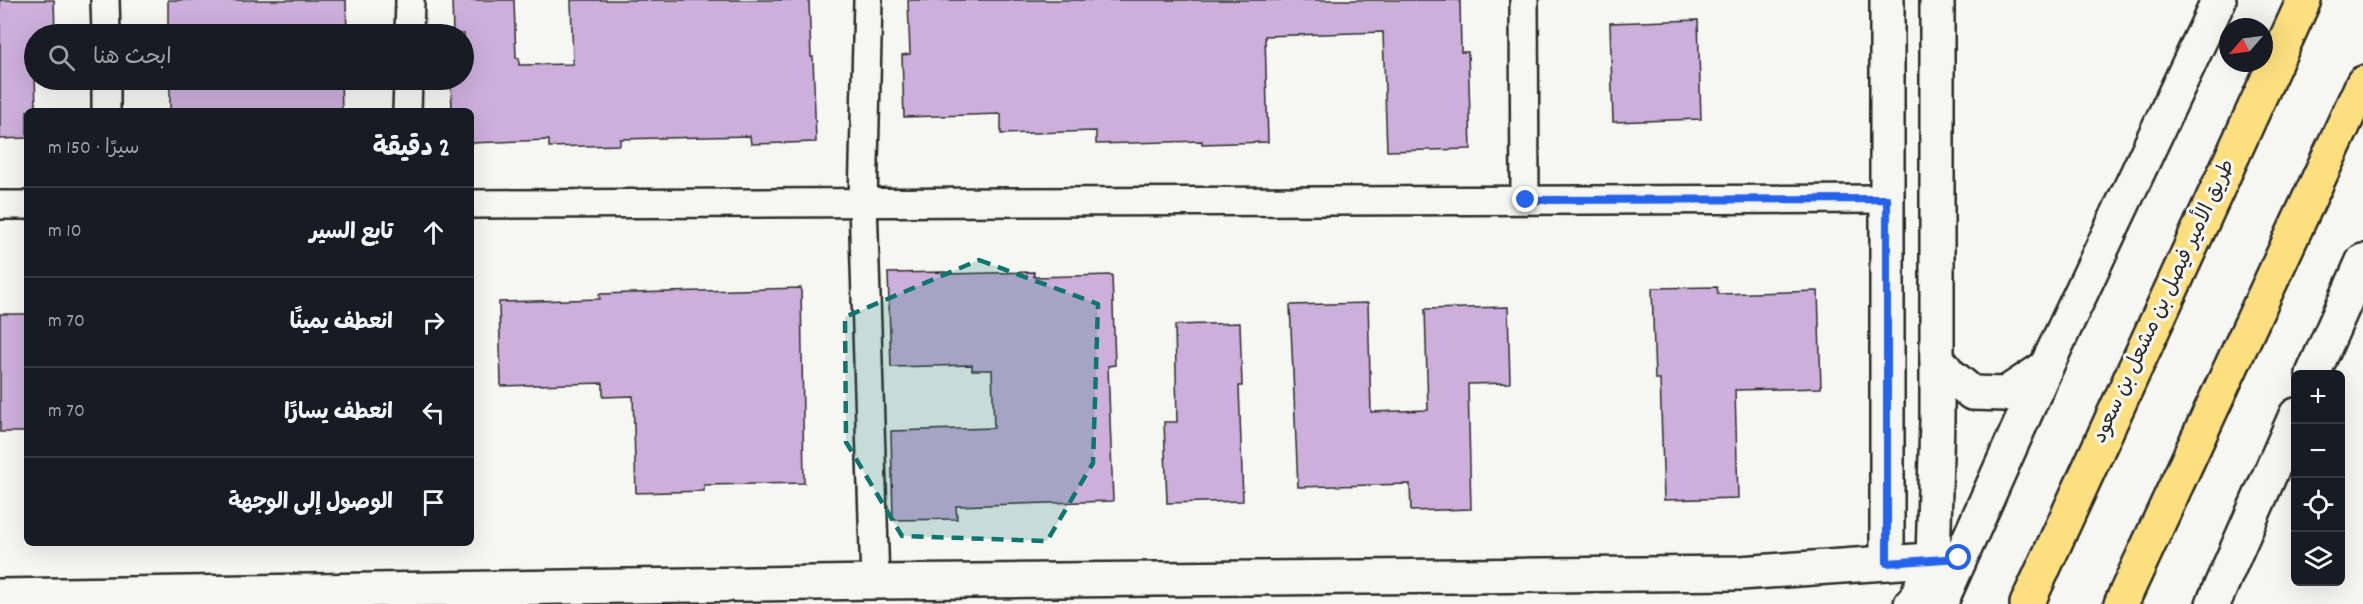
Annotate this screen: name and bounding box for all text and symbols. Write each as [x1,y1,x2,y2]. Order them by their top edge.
north arrow [2219,18,2273,72]
search box [24,24,474,90]
icon: search [45,41,78,74]
text: ابحث هنا [93,43,172,74]
text: 2 دقيقة [373,131,450,168]
text: سيرًا · 150 m [48,135,139,163]
street label: طريق الأمير فيصل بن مشعل بن سعود [2084,154,2244,449]
route end [1512,186,1538,212]
icon: ahead [417,216,450,249]
text: 10 m [48,218,82,246]
text: تابع السير [310,218,393,249]
icon: right [417,306,450,339]
text: 70 m [48,308,85,336]
text: انعطف يمينًا [290,308,393,339]
map controls [2291,370,2345,586]
button: + [2291,370,2345,424]
icon: left [417,396,450,429]
text: 70 m [48,398,85,426]
text: انعطف يسارًا [284,398,393,429]
button: − [2291,424,2345,478]
button: locate [2291,478,2345,532]
icon: arrive [417,486,450,519]
text: الوصول إلى الوجهة [228,488,393,519]
button: layers [2291,532,2345,586]
route start [1945,544,1971,570]

